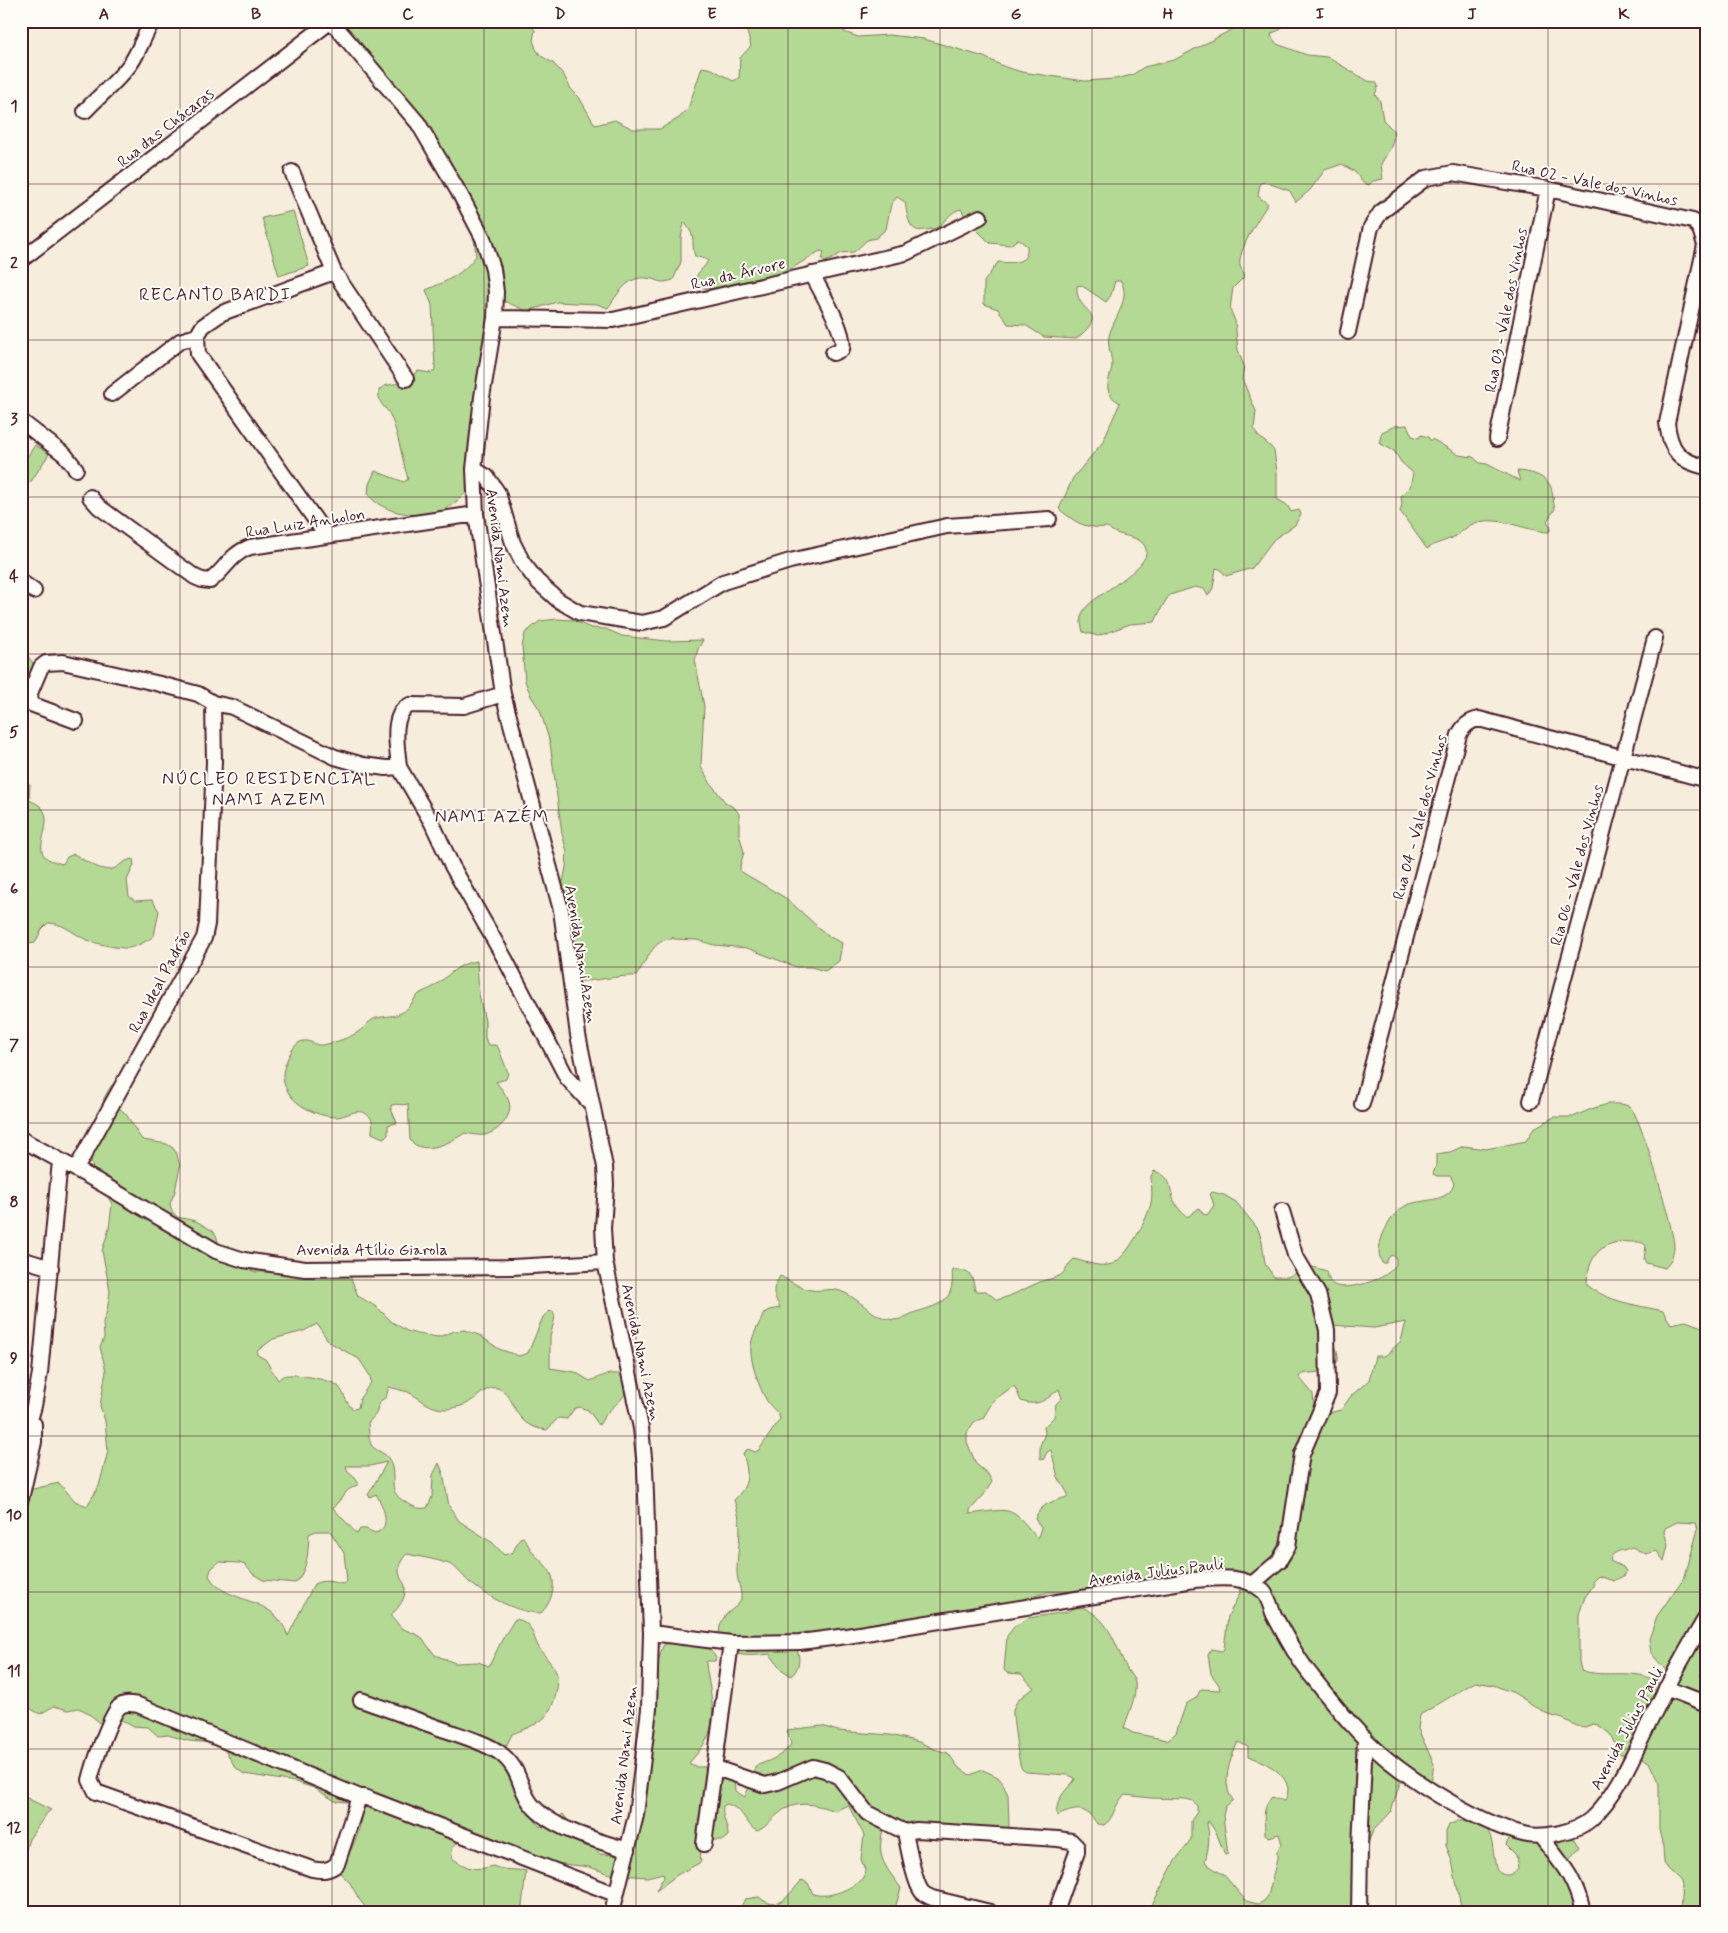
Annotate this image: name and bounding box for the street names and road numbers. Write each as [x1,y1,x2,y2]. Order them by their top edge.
street label: Rua das Chácaras [113,84,219,173]
street label: Rua 02 - Vale dos Vinhos [1510,156,1680,211]
street label: Rua 03 - Vale dos Vinhos [1480,226,1533,394]
street label: Rua da Árvore [689,253,788,296]
street label: Avenida Nami Azem [481,487,518,629]
street label: Rua Luiz Anholon [244,504,367,543]
street label: Rua 04 - Vale dos Vinhos [1388,732,1453,902]
street label: Ria 06 - Vale dos Vinhos [1546,783,1609,948]
street label: Avenida Nami Azem [559,883,602,1025]
street label: Rua Ideal Padrão [124,926,196,1037]
street label: Avenida Atílio Giarola [296,1240,448,1261]
street label: Avenida Nami Azem [616,1282,665,1423]
street label: Avenida Julius Pauli [1087,1554,1225,1591]
street label: Avenida Julius Pauli [1586,1664,1669,1794]
street label: Avenida Nami Azem [606,1684,643,1826]

